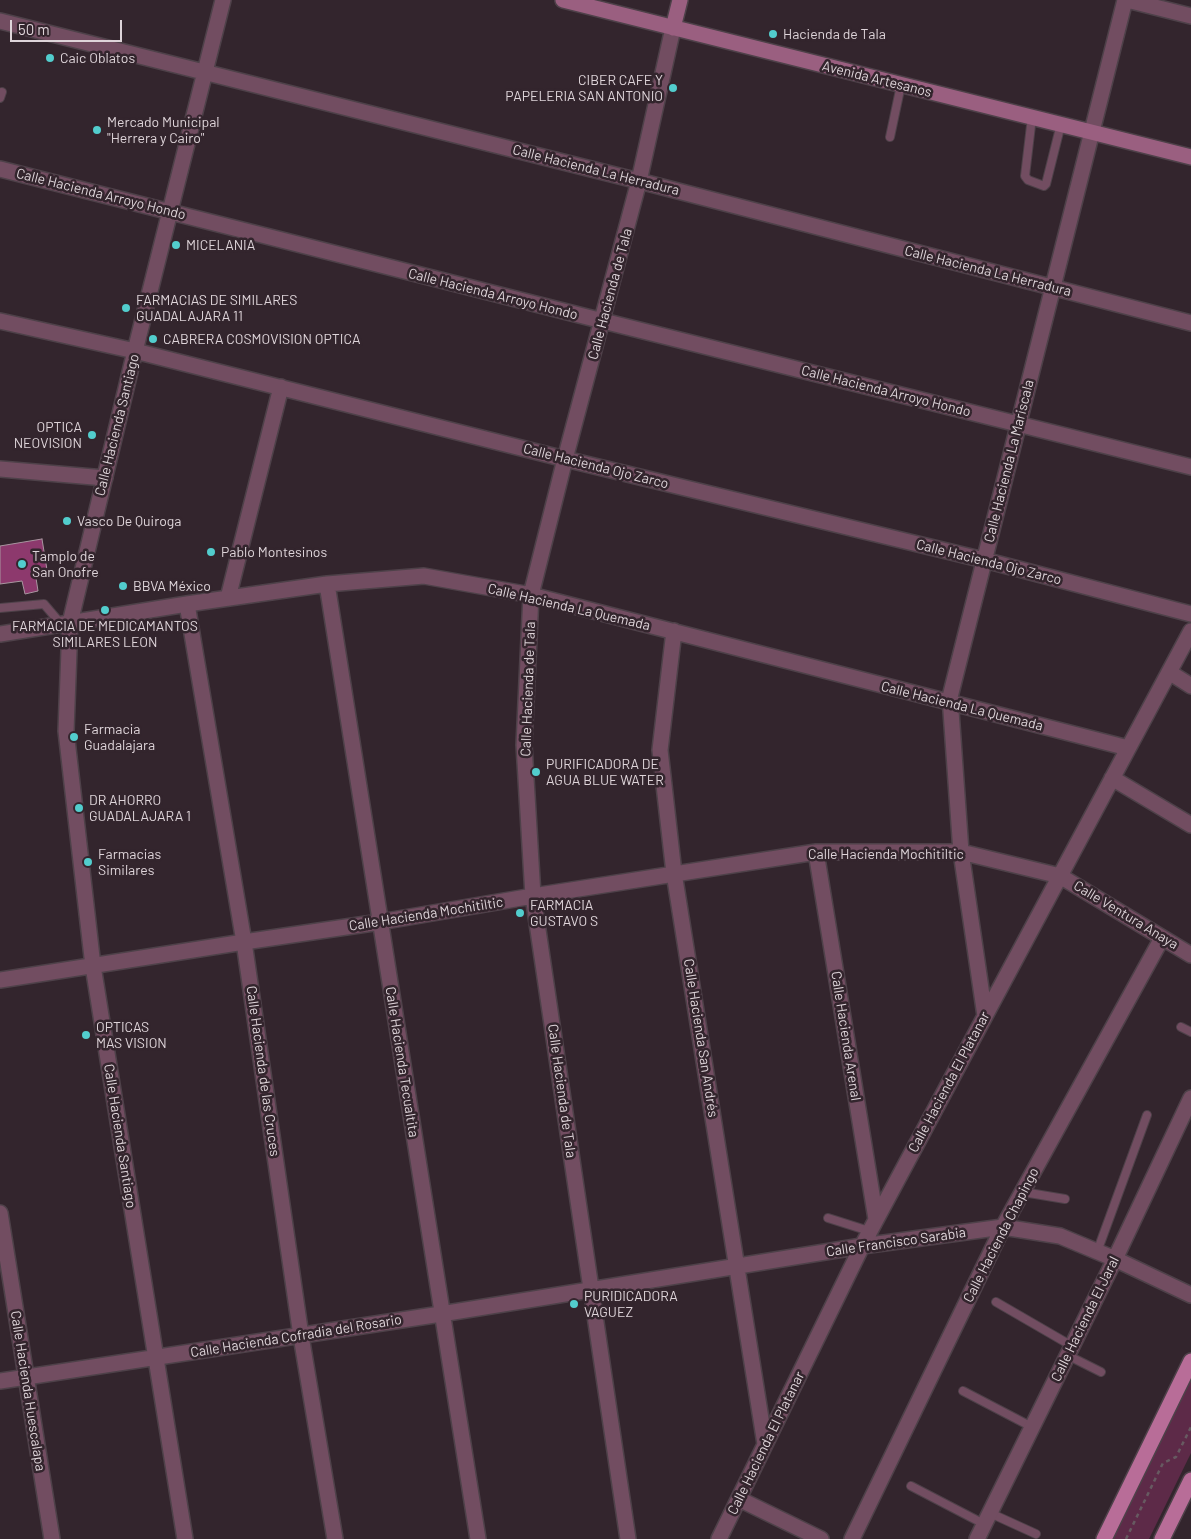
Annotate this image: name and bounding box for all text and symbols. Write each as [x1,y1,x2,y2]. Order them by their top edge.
scale bar [12,10,125,42]
text: 50 m [18,20,50,38]
place label: Hacienda de Tala [783,26,886,42]
marker: Hacienda de Tala [767,28,779,40]
place label: Caic Oblatos [60,50,135,66]
marker: Caic Oblatos [44,52,56,64]
street label: Avenida Artesanos [820,57,934,101]
place label: CIBER CAFE Y PAPELERIA SAN ANTONIO [505,72,663,104]
marker: CIBER CAFE Y PAPELERIA SAN ANTONIO [667,82,679,94]
place label: Mercado Municipal "Herrera y Cairo" [107,114,220,146]
marker: Mercado Municipal "Herrera y Cairo" [91,124,103,136]
street label: Calle Hacienda La Herradura [511,141,681,199]
street label: Calle Hacienda Arroyo Hondo [15,165,187,223]
street label: Calle Hacienda de Tala [584,227,636,361]
place label: MICELANIA [186,237,255,253]
marker: MICELANIA [170,239,182,251]
street label: Calle Hacienda La Herradura [903,242,1073,300]
street label: Calle Hacienda Arroyo Hondo [407,265,579,323]
place label: FARMACIAS DE SIMILARES GUADALAJARA 11 [136,292,297,324]
marker: FARMACIAS DE SIMILARES GUADALAJARA 11 [120,302,132,314]
place label: CABRERA COSMOVISION OPTICA [163,331,360,347]
marker: CABRERA COSMOVISION OPTICA [147,333,159,345]
street label: Calle Hacienda Santiago [91,352,143,498]
street label: Calle Hacienda Arroyo Hondo [800,362,972,420]
street label: Calle Hacienda La Mariscala [981,378,1037,544]
place label: OPTICA NEOVISION [14,419,82,452]
marker: OPTICA NEOVISION [86,429,98,441]
street label: Calle Hacienda Ojo Zarco [522,440,670,492]
place label: Vasco De Quiroga [77,513,181,529]
marker: Vasco De Quiroga [61,515,73,527]
street label: Calle Hacienda Ojo Zarco [915,536,1063,588]
place label: Pablo Montesinos [221,544,327,560]
marker: Pablo Montesinos [205,546,217,558]
place label: Tamplo de San Onofre [32,548,99,580]
marker: Tamplo de San Onofre [16,558,28,570]
place label: BBVA México [133,578,211,594]
marker: BBVA México [117,580,129,592]
street label: Calle Hacienda La Quemada [486,580,652,634]
marker: FARMACIA DE MEDICAMANTOS SIMILARES LEON [99,604,111,616]
place label: FARMACIA DE MEDICAMANTOS SIMILARES LEON [12,618,198,650]
street label: Calle Hacienda de Tala [517,621,539,757]
street label: Calle Hacienda La Quemada [879,678,1045,734]
place label: Farmacia Guadalajara [84,721,155,754]
marker: Farmacia Guadalajara [68,731,80,743]
place label: PURIFICADORA DE AGUA BLUE WATER [546,756,664,789]
marker: PURIFICADORA DE AGUA BLUE WATER [530,766,542,778]
place label: DR AHORRO GUADALAJARA 1 [89,792,191,824]
marker: DR AHORRO GUADALAJARA 1 [73,802,85,814]
place label: Farmacias Similares [98,846,161,879]
street label: Calle Hacienda Mochitiltic [808,846,964,862]
marker: Farmacias Similares [82,856,94,868]
street label: Calle Ventura Anaya [1071,877,1181,953]
street label: Calle Hacienda Mochitiltic [348,894,504,934]
place label: FARMACIA GUSTAVO S [530,897,598,930]
marker: FARMACIA GUSTAVO S [514,907,526,919]
street label: Calle Hacienda San Andrés [680,958,722,1118]
street label: Calle Hacienda Arenal [827,970,865,1102]
street label: Calle Hacienda de las Cruces [243,985,283,1157]
street label: Calle Hacienda Tecualtita [382,985,422,1139]
street label: Calle Hacienda El Platanar [905,1009,993,1155]
place label: OPTICAS MAS VISION [96,1019,167,1052]
street label: Calle Hacienda de Tala [544,1023,580,1159]
marker: OPTICAS MAS VISION [80,1029,92,1041]
street label: Calle Hacienda Santiago [100,1063,140,1209]
street label: Calle Hacienda Chapingo [960,1165,1042,1305]
street label: Calle Francisco Sarabia [825,1224,967,1260]
street label: Calle Hacienda El Jaral [1047,1254,1123,1384]
place label: PURIDICADORA VAGUEZ [584,1288,678,1320]
marker: PURIDICADORA VAGUEZ [568,1298,580,1310]
street label: Calle Hacienda Huescalapa [7,1310,49,1472]
street label: Calle Hacienda Cofradia del Rosario [189,1311,403,1361]
street label: Calle Hacienda El Platanar [724,1369,808,1517]

